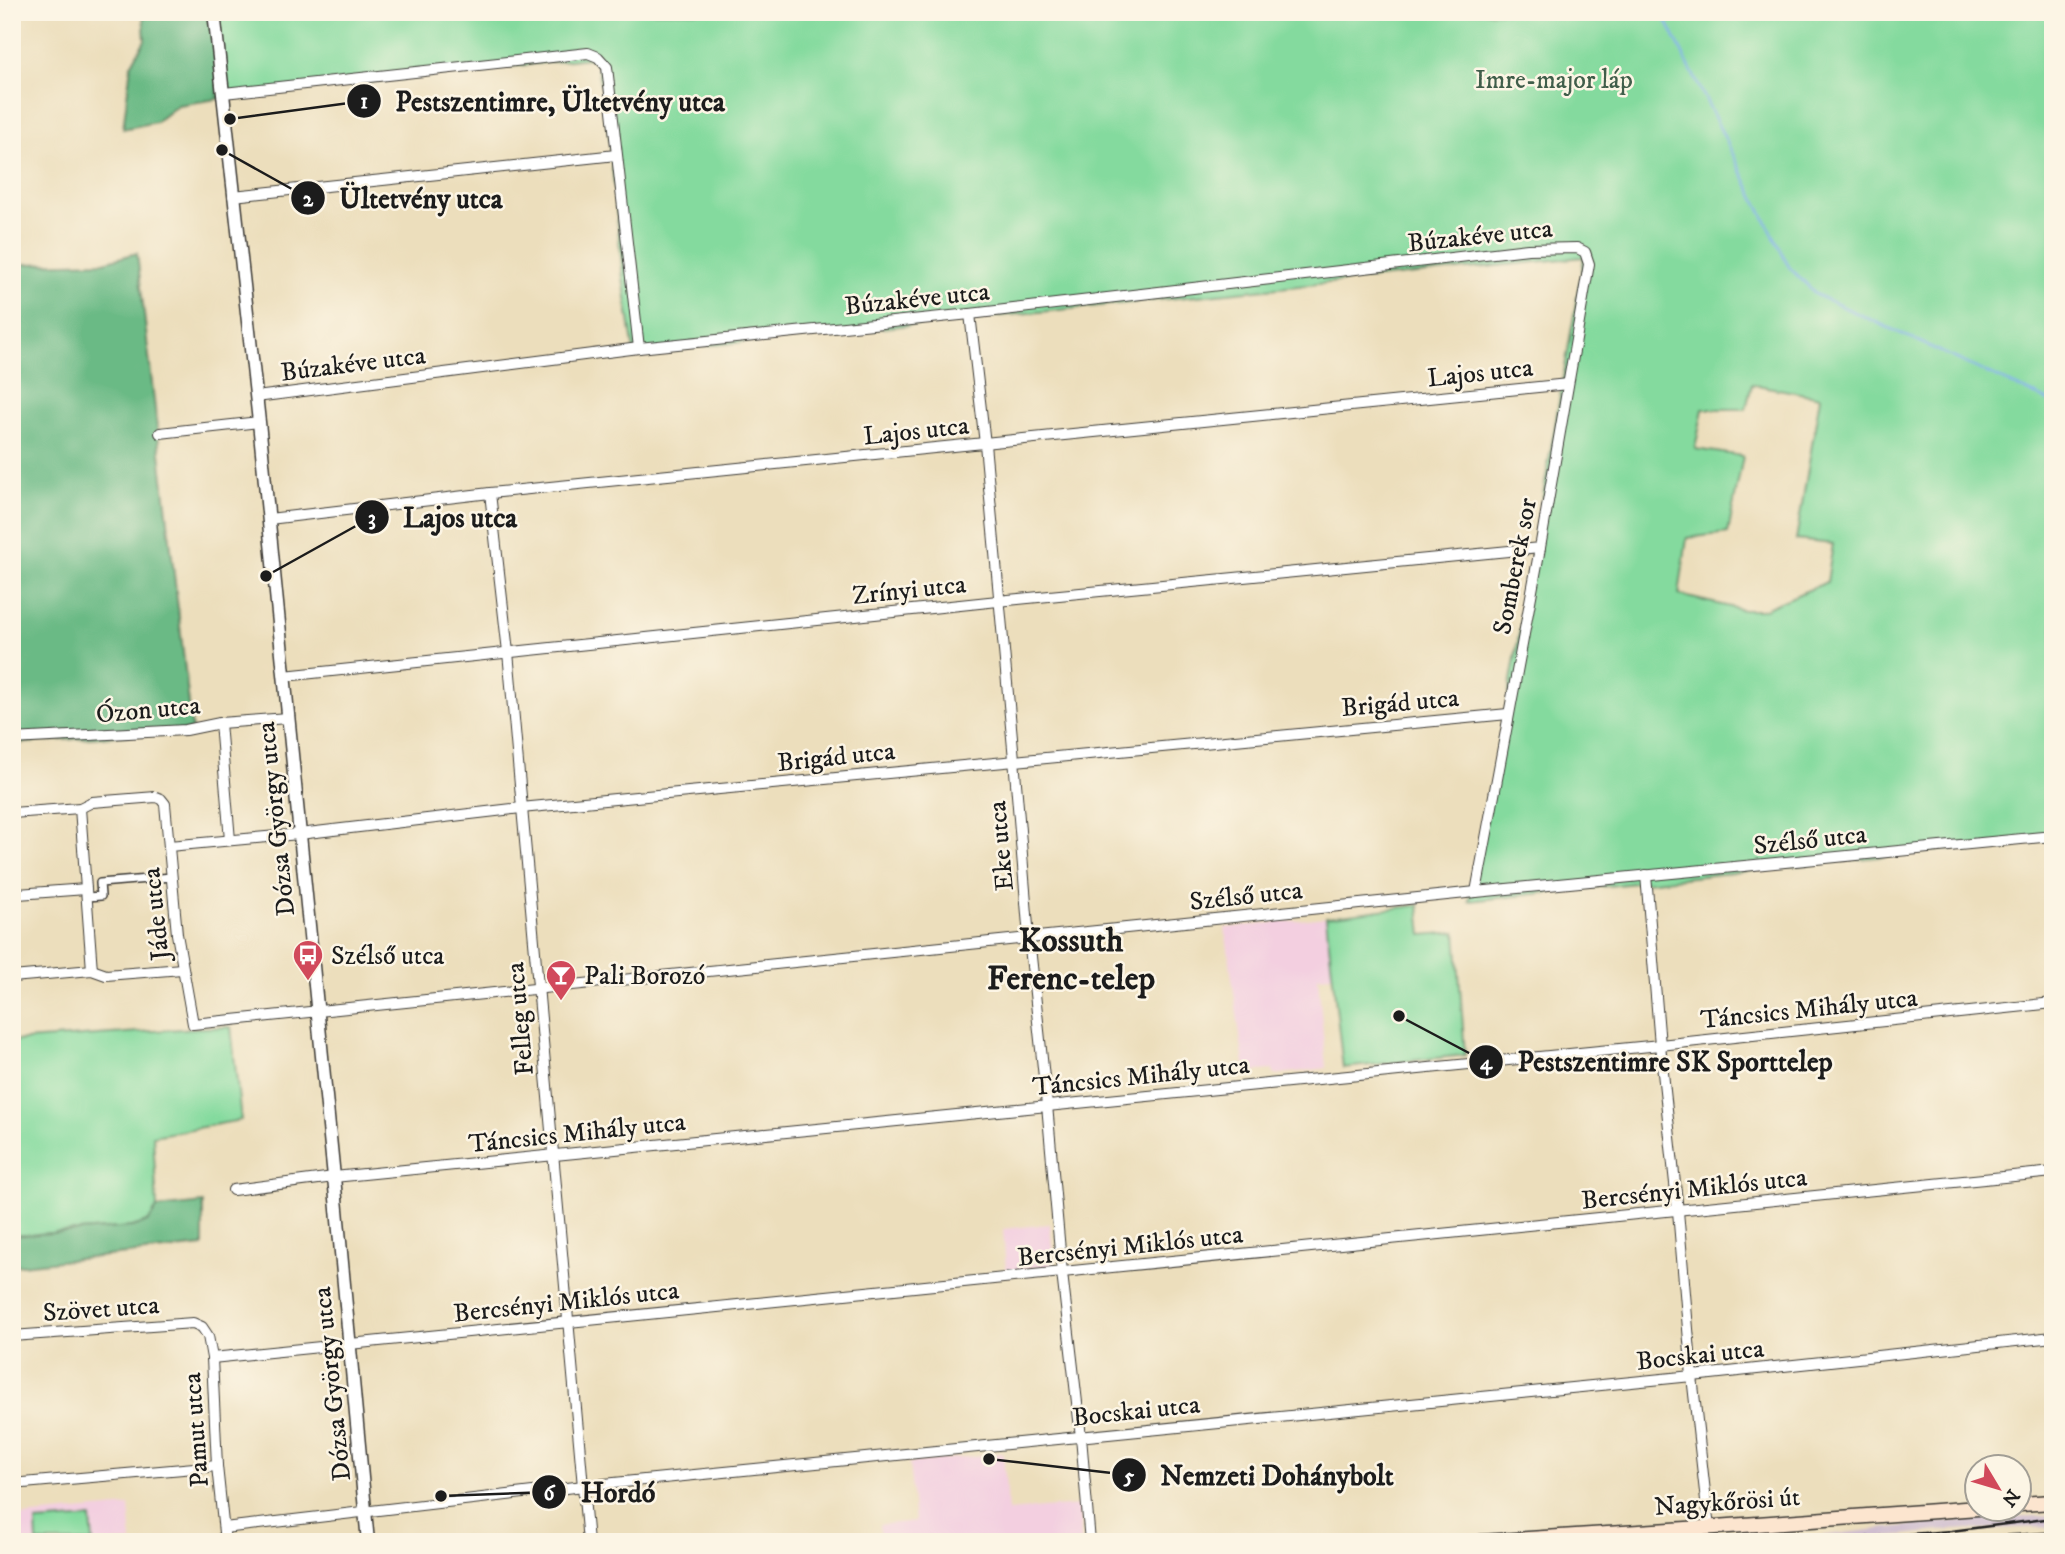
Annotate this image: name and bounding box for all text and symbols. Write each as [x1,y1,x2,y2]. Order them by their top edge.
park label: Imre-major láp [1475,64,1633,97]
callout: Pestszentimre, Ültetvény utca [346,76,739,125]
text: Pestszentimre, Ültetvény utca [395,84,726,120]
text: 1 [360,89,368,115]
callout: Ültetvény utca [290,174,517,223]
text: Ültetvény utca [339,181,504,217]
text: 2 [303,187,314,213]
street label: Búzakéve utca [1406,212,1554,261]
street label: Búzakéve utca [843,275,991,324]
street label: Búzakéve utca [279,339,427,390]
street label: Lajos utca [1426,352,1535,395]
street label: Lajos utca [862,410,971,453]
callout: Lajos utca [354,493,532,542]
street label: Somberek sor [1486,495,1545,637]
text: Lajos utca [403,501,518,536]
text: 3 [368,506,376,532]
street label: Zrínyi utca [851,568,968,613]
street label: Brigád utca [1340,682,1460,725]
street label: Ózon utca [94,689,202,731]
street label: Dózsa György utca [250,720,303,918]
street label: Brigád utca [776,735,897,780]
street label: Eke utca [981,799,1022,892]
street label: Szélső utca [1752,818,1868,863]
street label: Jáde utca [135,866,178,964]
street label: Szélső utca [1188,874,1304,919]
district label: Kossuth Ferenc-telep [987,921,1155,1000]
bus stop icon: Szélső utca [291,938,325,982]
place label: Szélső utca [331,940,444,973]
bar icon: Pali Borozó [544,958,578,1002]
place label: Pali Borozó [584,960,705,993]
street label: Felleg utca [499,961,542,1077]
street label: Táncsics Mihály utca [1699,982,1919,1037]
callout: Pestszentimre SK Sporttelep [1469,1037,1847,1086]
text: Pestszentimre SK Sporttelep [1517,1045,1833,1080]
street label: Táncsics Mihály utca [1031,1049,1251,1104]
text: 4 [1480,1050,1493,1076]
street label: Táncsics Mihály utca [467,1106,687,1161]
street label: Bercsényi Miklós utca [1580,1161,1809,1218]
street label: Bercsényi Miklós utca [1016,1218,1245,1275]
street label: Bercsényi Miklós utca [452,1274,681,1331]
street label: Dózsa György utca [306,1285,359,1483]
street label: Szövet utca [42,1289,160,1330]
street label: Bocskai utca [1635,1332,1766,1379]
street label: Pamut utca [176,1371,217,1488]
street label: Bocskai utca [1071,1388,1202,1435]
callout: Nemzeti Dohánybolt [1111,1451,1408,1500]
north arrow [1964,1452,2034,1522]
text: Nemzeti Dohánybolt [1160,1459,1394,1494]
text: 5 [1123,1464,1135,1490]
callout: Hordó [532,1468,669,1517]
text: Hordó [581,1476,656,1511]
text: 6 [544,1481,556,1507]
street label: Nagykőrösi út [1653,1481,1801,1524]
text: N [1996,1484,2024,1511]

